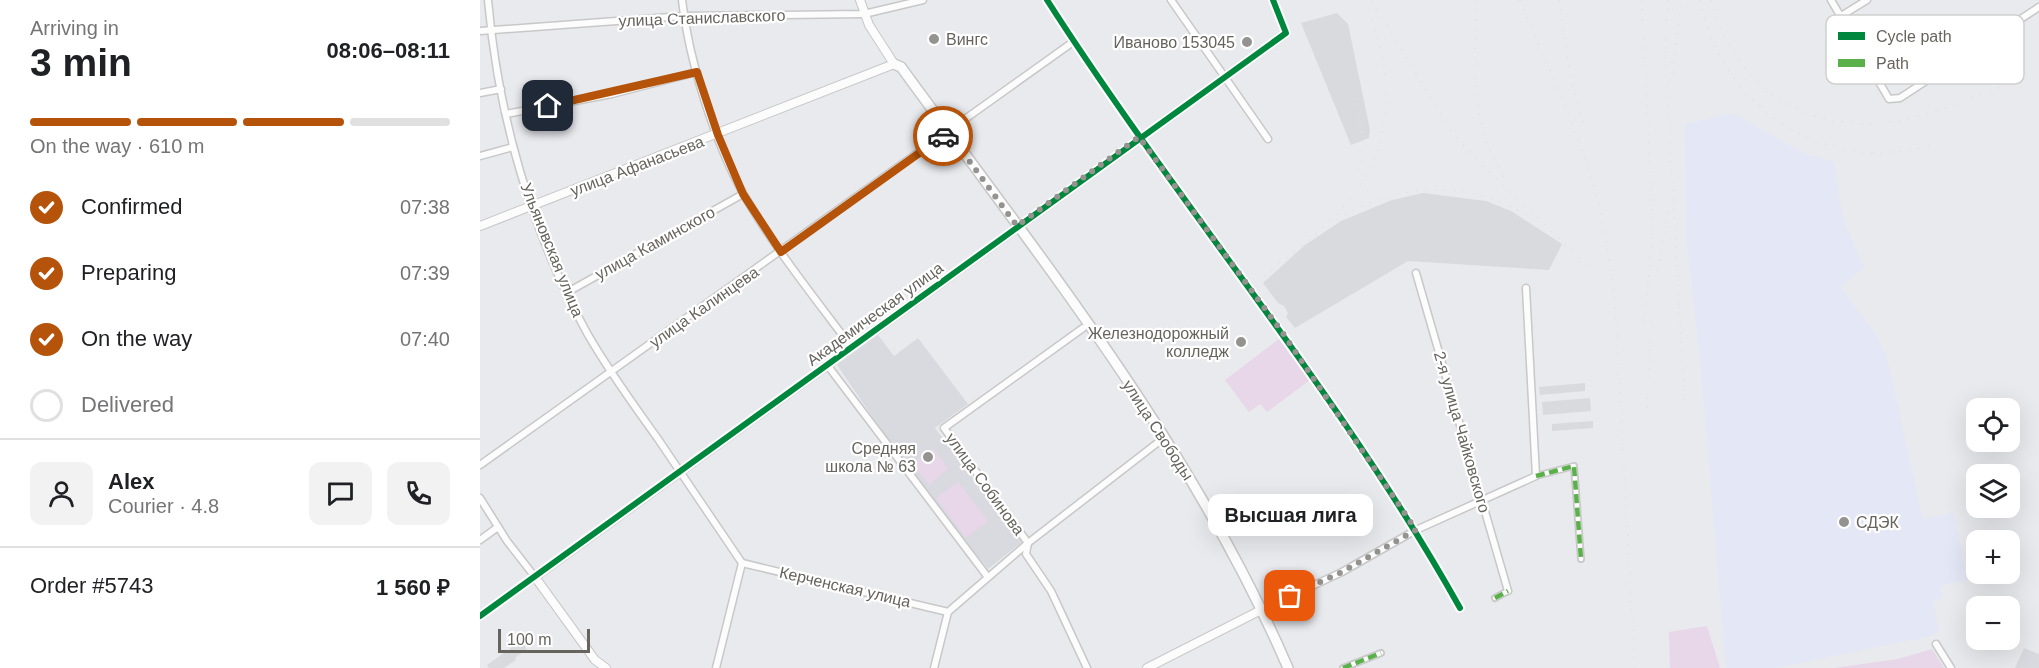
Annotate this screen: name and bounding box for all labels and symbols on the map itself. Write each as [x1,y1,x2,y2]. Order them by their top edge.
street label: улица Станиславского [618,7,786,29]
legend [1826,15,2024,84]
text: Cycle path [1876,28,1952,45]
place label: Вингс [946,31,988,48]
marker: Вингс [927,32,941,46]
place label: Иваново 153045 [1113,34,1235,51]
marker: Иваново 153045 [1240,35,1254,49]
text: Path [1876,55,1909,72]
pin [522,80,573,131]
courier [913,106,973,166]
street label: улица Афанасьева [568,133,706,199]
street label: Ульяновская улица [517,181,587,319]
street label: улица Каминского [592,203,718,283]
street label: Академическая улица [804,259,946,369]
street label: улица Калинцева [646,263,762,351]
place label: Железнодорожный колледж [1088,325,1229,360]
marker: Железнодорожный колледж [1234,335,1248,349]
street label: 2-я улица Чайковского [1431,349,1493,515]
street label: улица Свободы [1119,377,1197,483]
street label: улица Собинова [942,430,1028,538]
place label: Средняя школа № 63 [825,440,916,475]
marker: Средняя школа № 63 [921,450,935,464]
callout: Высшая лига [1208,494,1372,536]
place label: СДЭК [1856,514,1900,531]
marker: СДЭК [1837,515,1851,529]
street label: Керченская улица [778,564,912,610]
pin [1264,570,1315,621]
scale bar [498,626,590,654]

